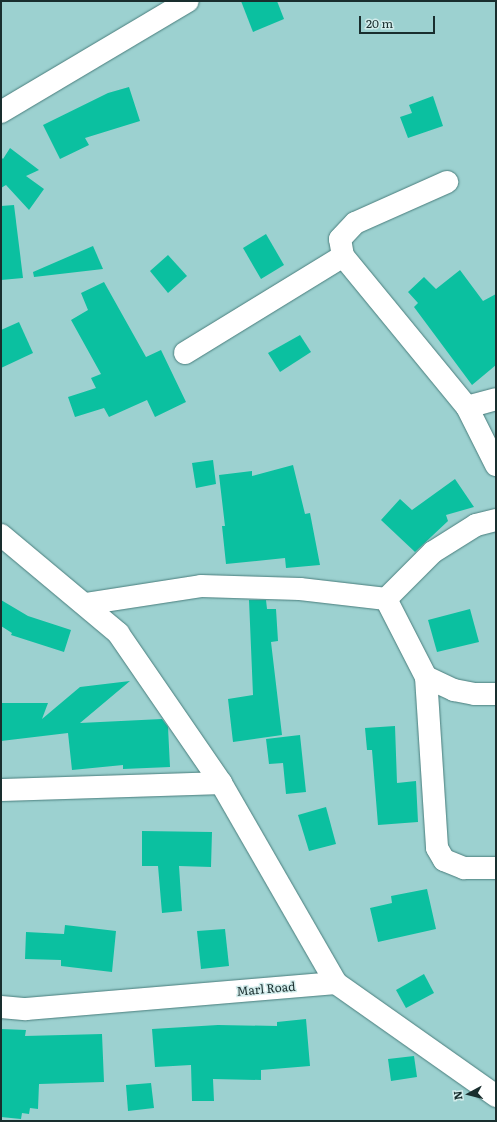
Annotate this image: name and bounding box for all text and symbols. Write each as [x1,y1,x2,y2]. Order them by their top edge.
scale bar [361,8,437,34]
text: 20 m [366,14,393,32]
street label: Marl Road [236,979,296,999]
north arrow [449,1074,489,1114]
text: N [449,1090,466,1101]

